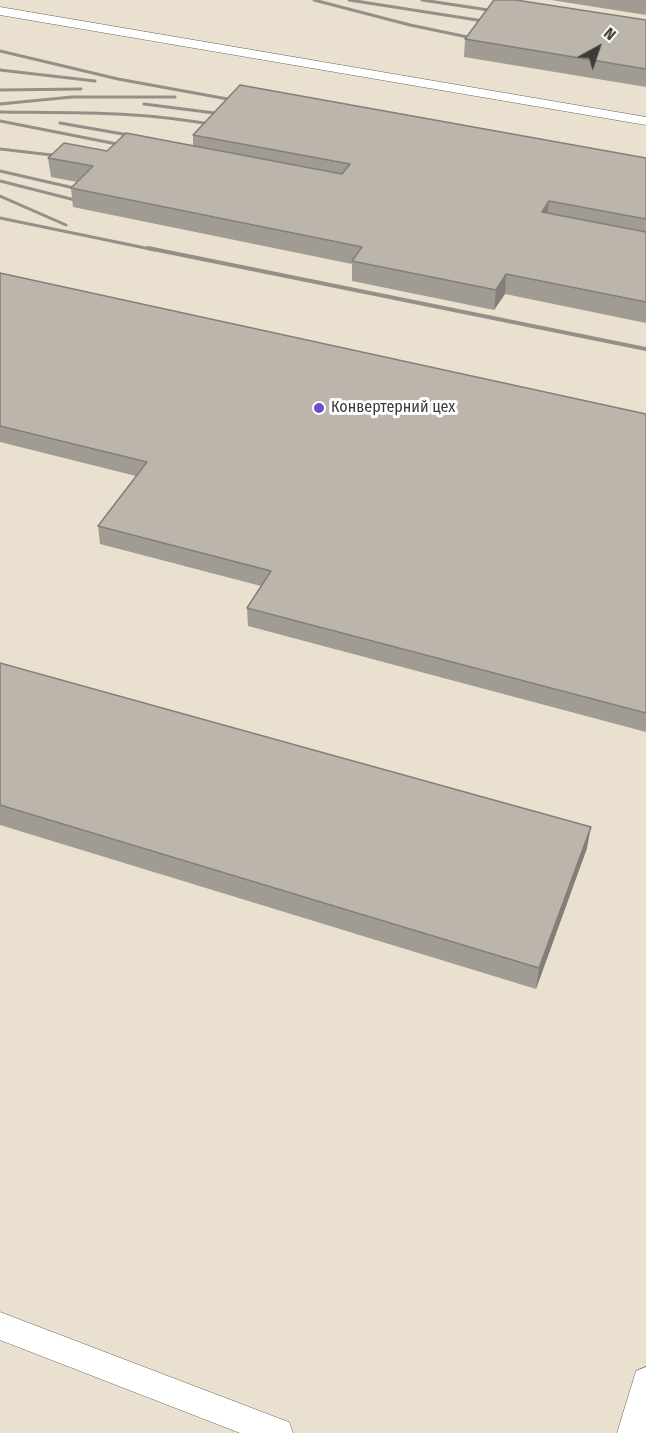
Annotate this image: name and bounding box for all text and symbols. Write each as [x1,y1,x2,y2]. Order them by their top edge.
north arrow [568,18,628,78]
text: N [600,23,620,44]
place label: Конвертерний цех [331,398,455,418]
marker: Конвертерний цех [312,401,326,415]

